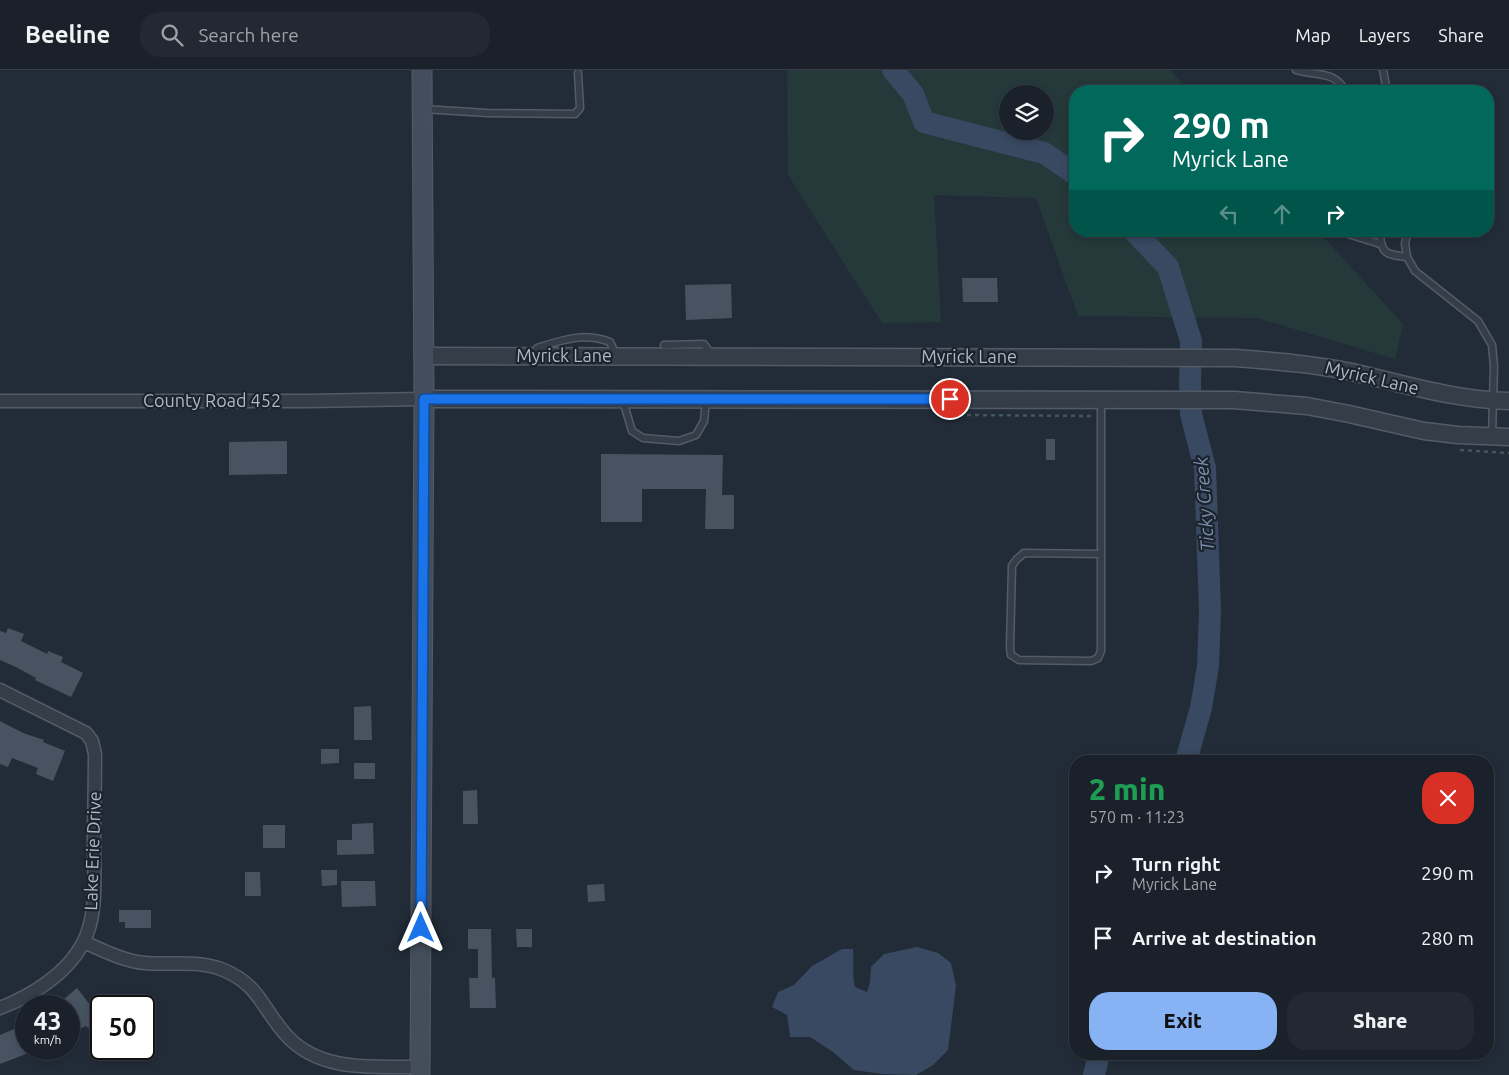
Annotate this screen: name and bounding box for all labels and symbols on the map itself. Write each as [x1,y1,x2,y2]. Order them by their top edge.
street label: Myrick Lane [516,345,612,365]
street label: Myrick Lane [921,346,1017,366]
street label: Myrick Lane [1323,357,1421,398]
pin [929,378,971,420]
street label: County Road 452 [143,390,281,410]
water label: Ticky Creek [1190,456,1218,552]
street label: Lake Erie Drive [80,791,104,911]
position arrow [394,901,446,953]
speed limit sign: 50 [90,995,155,1060]

